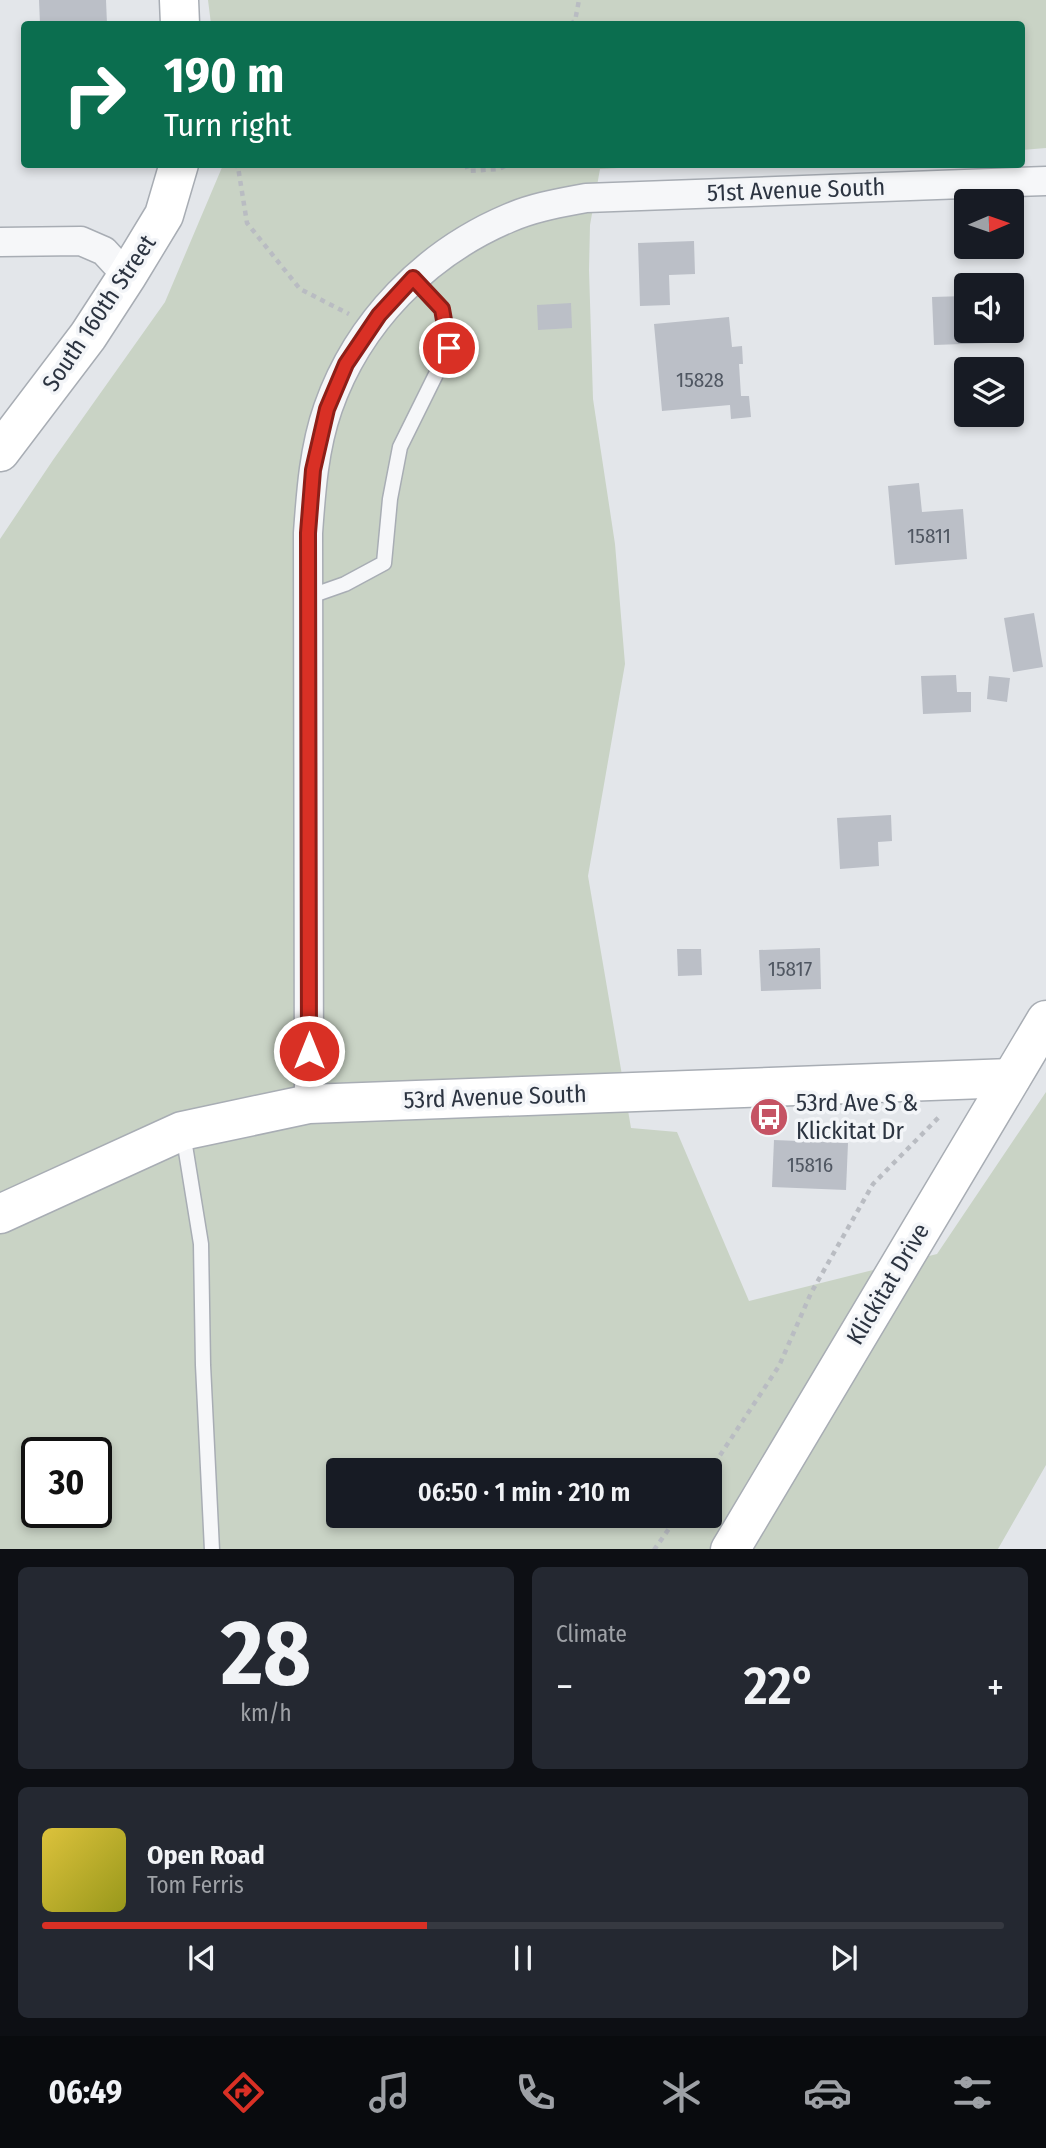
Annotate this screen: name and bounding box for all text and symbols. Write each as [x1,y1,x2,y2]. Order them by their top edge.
text: 190 m [164,46,284,105]
icon: right [49,49,140,140]
text: Turn right [164,106,291,144]
street label: 51st Avenue South [706,173,886,207]
north arrow [954,189,1024,259]
map controls [954,189,1024,427]
street label: South 160th Street [36,230,162,396]
button: sound [954,273,1024,343]
pin [419,318,479,378]
icon: arrive [430,329,468,367]
button: layers [954,357,1024,427]
house number: 15828 [676,367,724,393]
house number: 15811 [907,523,951,549]
house number: 15817 [768,956,812,982]
position arrow [272,1014,346,1088]
street label: 53rd Avenue South [403,1080,587,1114]
place label: 53rd Ave S & Klickitat Dr [796,1089,918,1145]
bus stop icon: 53rd Ave S & Klickitat Dr [748,1096,790,1138]
house number: 15816 [787,1152,833,1178]
street label: Klickitat Drive [841,1218,935,1350]
speed limit sign: 30 [21,1437,112,1528]
text: 06:50 · 1 min · 210 m [418,1477,630,1508]
text: 28 [221,1599,311,1708]
text: Climate [556,1620,627,1648]
text: 22° [744,1655,816,1718]
text: − [556,1664,573,1710]
text: + [987,1664,1004,1710]
text: km/h [240,1699,292,1727]
text: Open Road [147,1840,265,1871]
text: Tom Ferris [147,1871,244,1899]
icon: previous [183,1939,221,1977]
icon: pause [504,1939,542,1977]
icon: next [825,1939,863,1977]
icon: directions [219,2068,268,2117]
icon: music [365,2068,414,2117]
icon: phone [511,2068,560,2117]
icon: climate [657,2068,706,2117]
icon: car [803,2068,852,2117]
icon: filters [948,2068,997,2117]
text: 06:49 [48,2073,122,2111]

